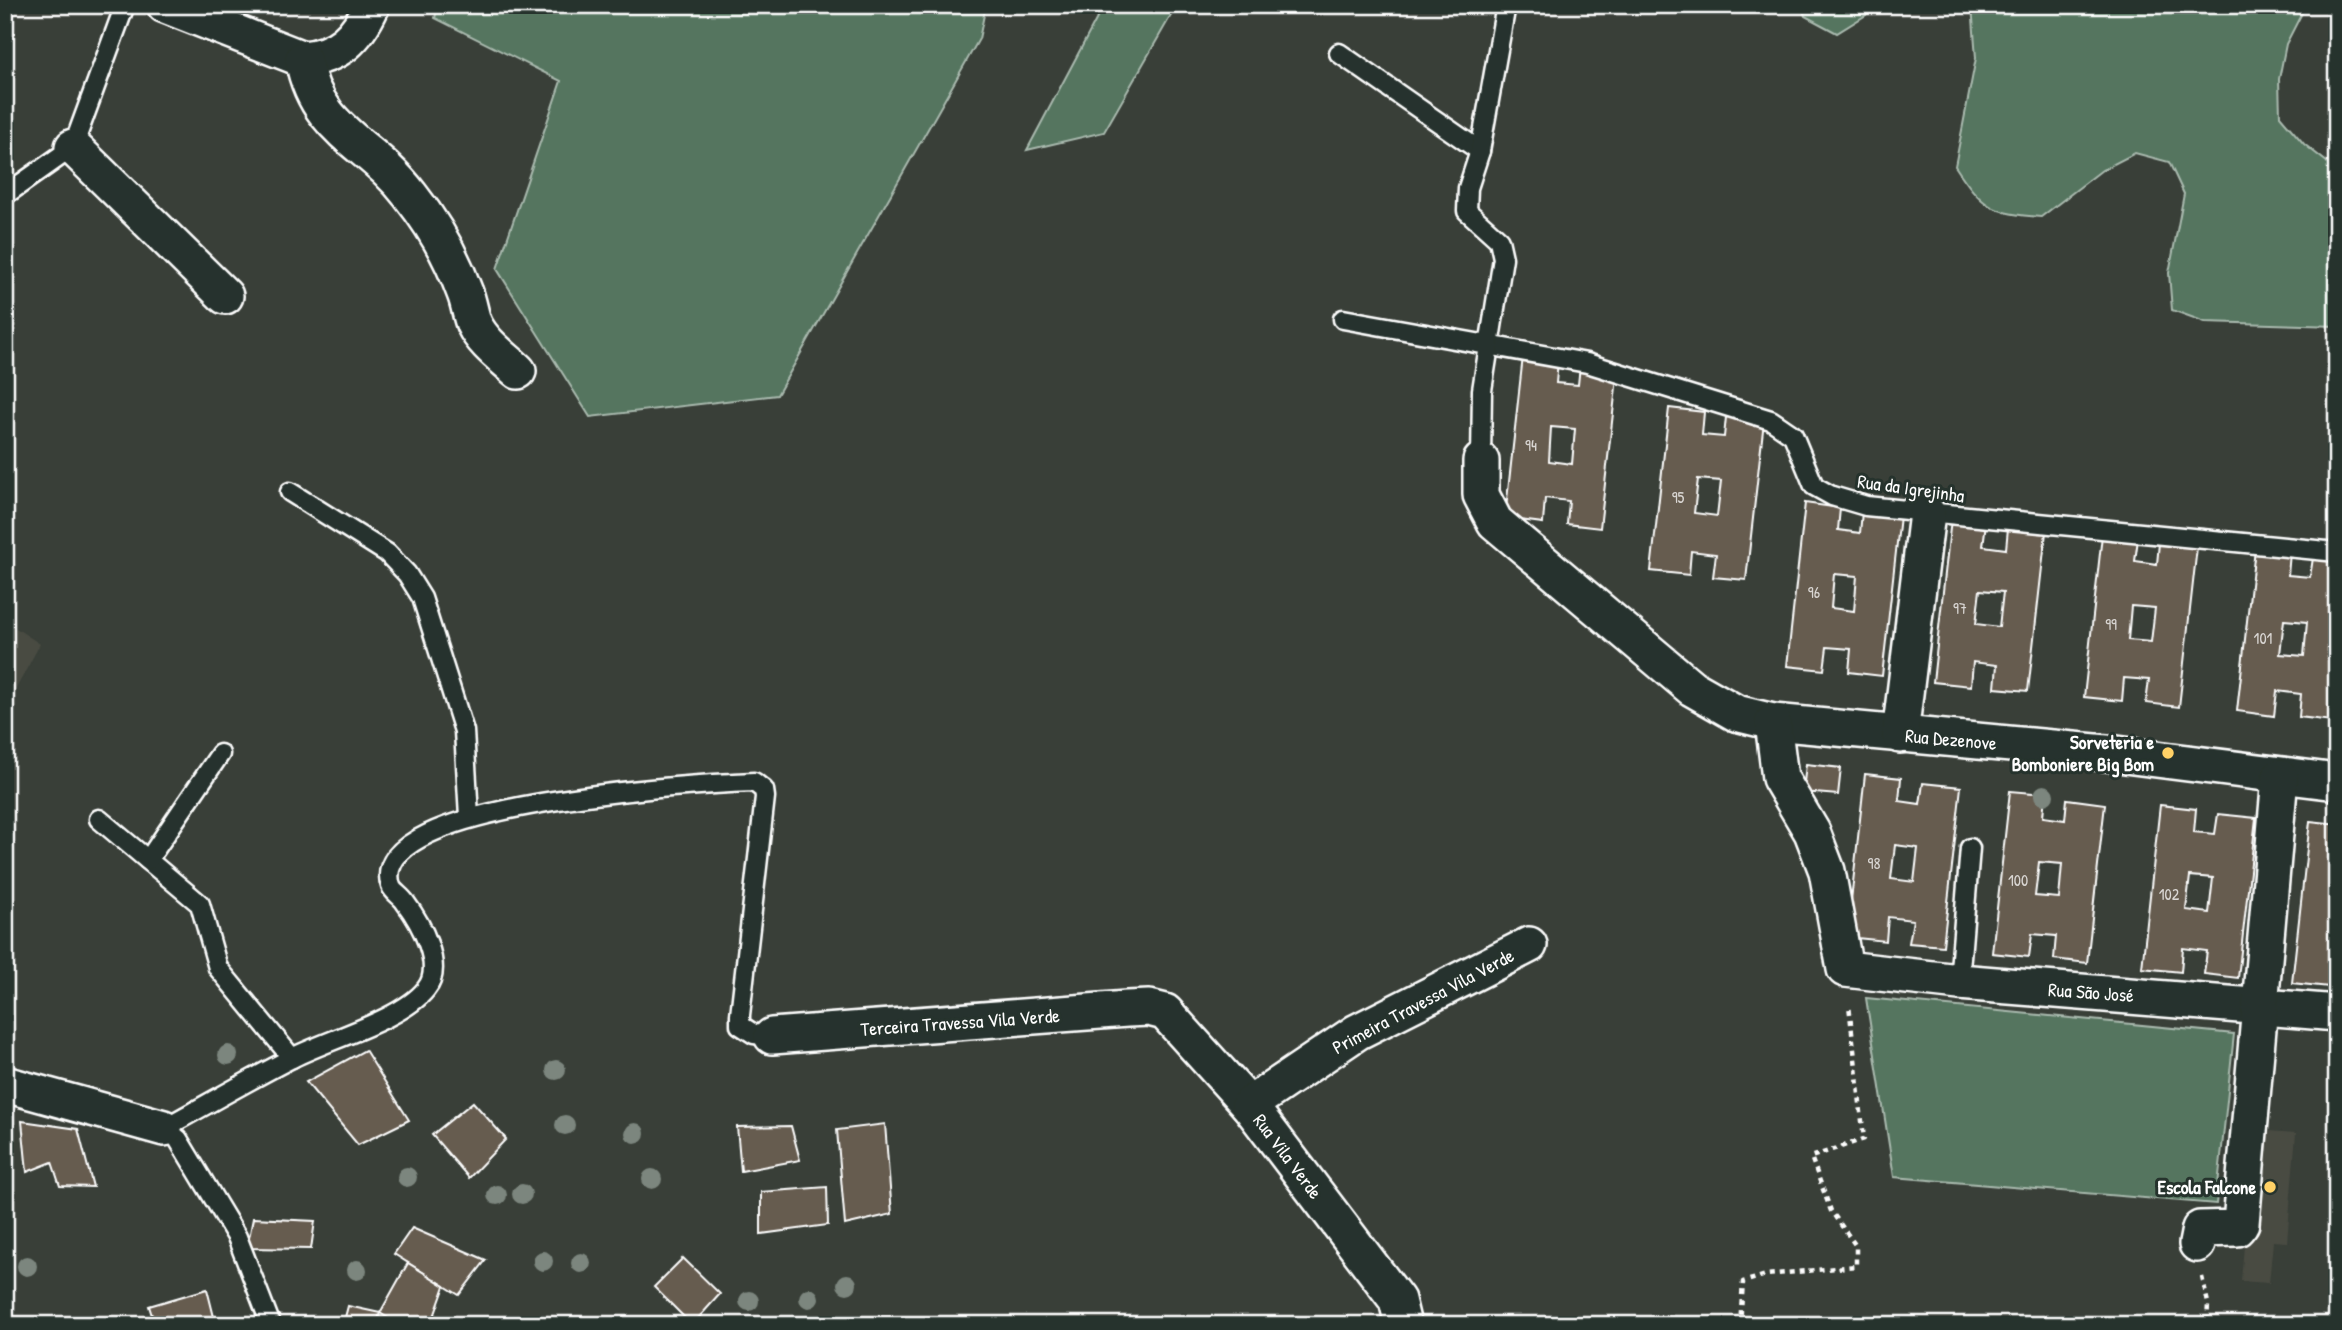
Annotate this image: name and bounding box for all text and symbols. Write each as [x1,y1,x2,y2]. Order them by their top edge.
house number: 94 [1525,434,1537,456]
street label: Rua da Igrejinha [1856,468,1967,508]
house number: 95 [1672,486,1685,508]
house number: 96 [1808,581,1820,603]
house number: 97 [1953,597,1967,619]
house number: 99 [2105,613,2117,635]
house number: 101 [2254,627,2273,649]
street label: Rua Dezenove [1904,722,1998,756]
place label: Sorveteria e Bomboniere Big Bom [2012,729,2154,778]
marker: Sorveteria e Bomboniere Big Bom [2160,745,2176,761]
house number: 98 [1868,852,1880,874]
house number: 100 [2008,869,2028,891]
house number: 102 [2159,883,2180,905]
street label: Primeira Travessa Vila Verde [1328,942,1519,1060]
street label: Rua São José [2047,976,2135,1008]
street label: Terceira Travessa Vila Verde [859,1002,1061,1042]
street label: Rua Vila Verde [1247,1108,1329,1204]
place label: Escola Falcone [2158,1174,2256,1200]
marker: Escola Falcone [2262,1179,2278,1195]

